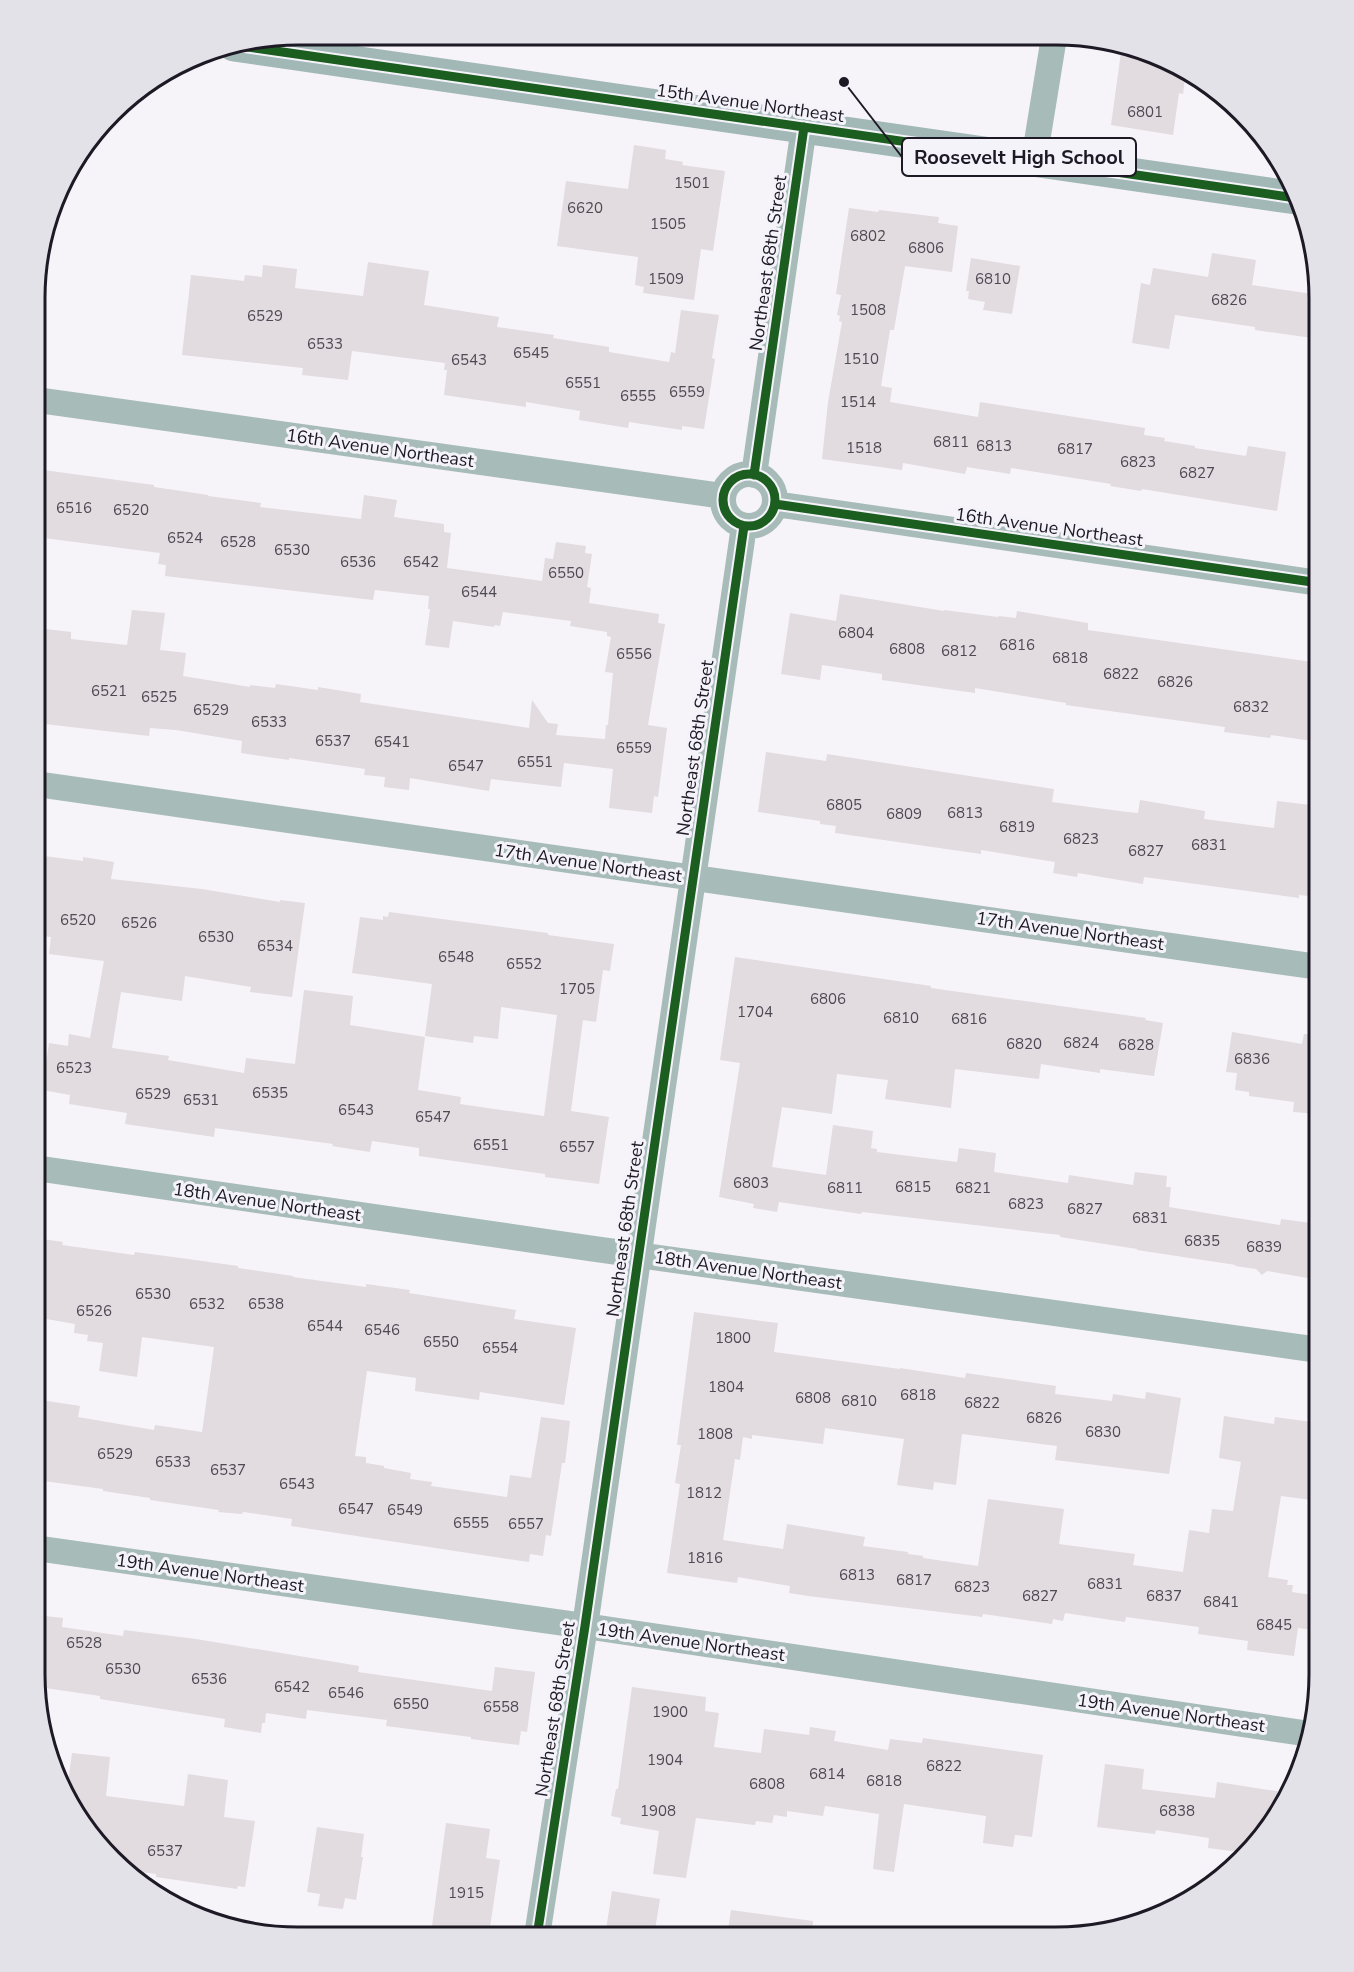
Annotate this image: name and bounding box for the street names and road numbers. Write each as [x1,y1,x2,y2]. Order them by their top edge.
street label: 15th Avenue Northeast [655,78,846,128]
street label: Northeast 68th Street [744,173,792,352]
street label: 16th Avenue Northeast [285,423,476,473]
street label: 16th Avenue Northeast [954,502,1145,552]
street label: Northeast 68th Street [671,658,719,837]
street label: 17th Avenue Northeast [493,838,684,888]
street label: 17th Avenue Northeast [975,906,1166,956]
street label: Northeast 68th Street [601,1139,649,1318]
street label: 18th Avenue Northeast [172,1177,363,1227]
street label: 18th Avenue Northeast [653,1245,844,1295]
street label: 19th Avenue Northeast [115,1548,306,1598]
street label: 19th Avenue Northeast [596,1617,787,1667]
street label: Northeast 68th Street [529,1619,581,1798]
street label: 19th Avenue Northeast [1076,1688,1267,1738]

